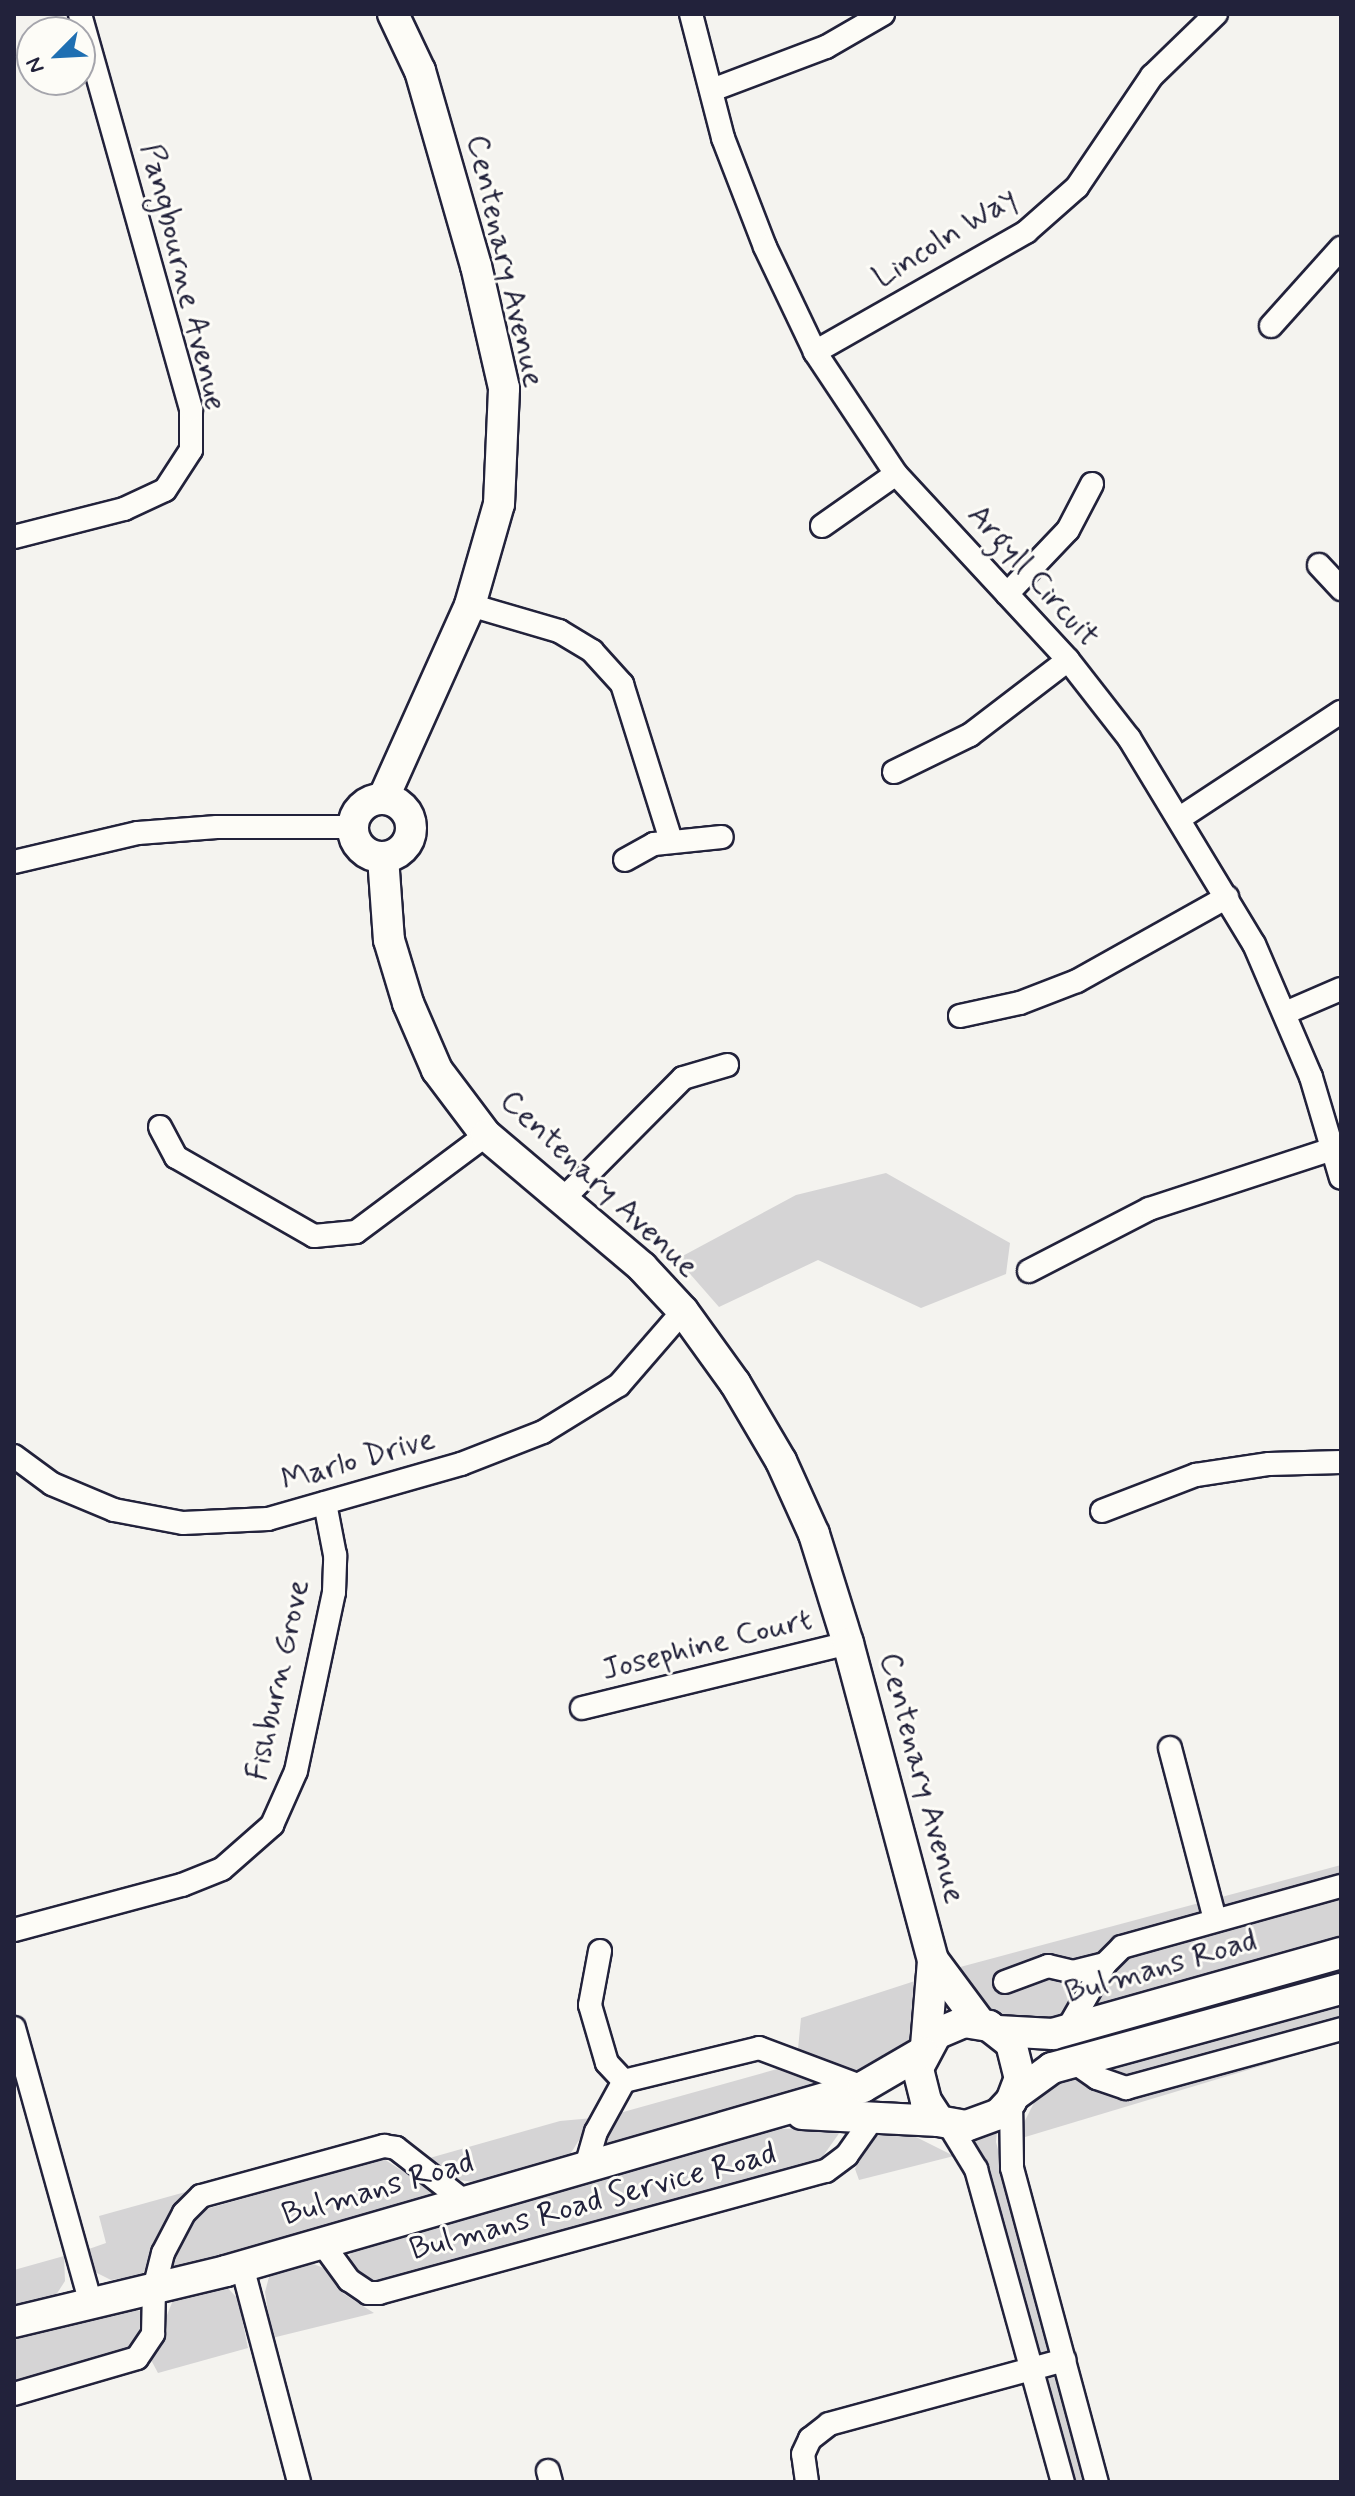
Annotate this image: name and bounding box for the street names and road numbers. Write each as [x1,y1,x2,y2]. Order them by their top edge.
street label: Centenary Avenue [457,131,553,391]
street label: Pangbourne Avenue [131,138,235,416]
street label: Lincoln Way [864,177,1026,299]
street label: Argyll Circuit [958,495,1108,657]
street label: Centenary Avenue [492,1082,706,1286]
street label: Marlo Drive [278,1420,438,1500]
street label: Fishburn Grove [238,1576,318,1784]
street label: Josephine Court [598,1600,816,1690]
street label: Centenary Avenue [870,1648,974,1908]
street label: Bulmans Road [1062,1922,1260,2012]
street label: Bulmans Road Service Road [408,2135,778,2269]
street label: Bulmans Road [279,2144,477,2234]

